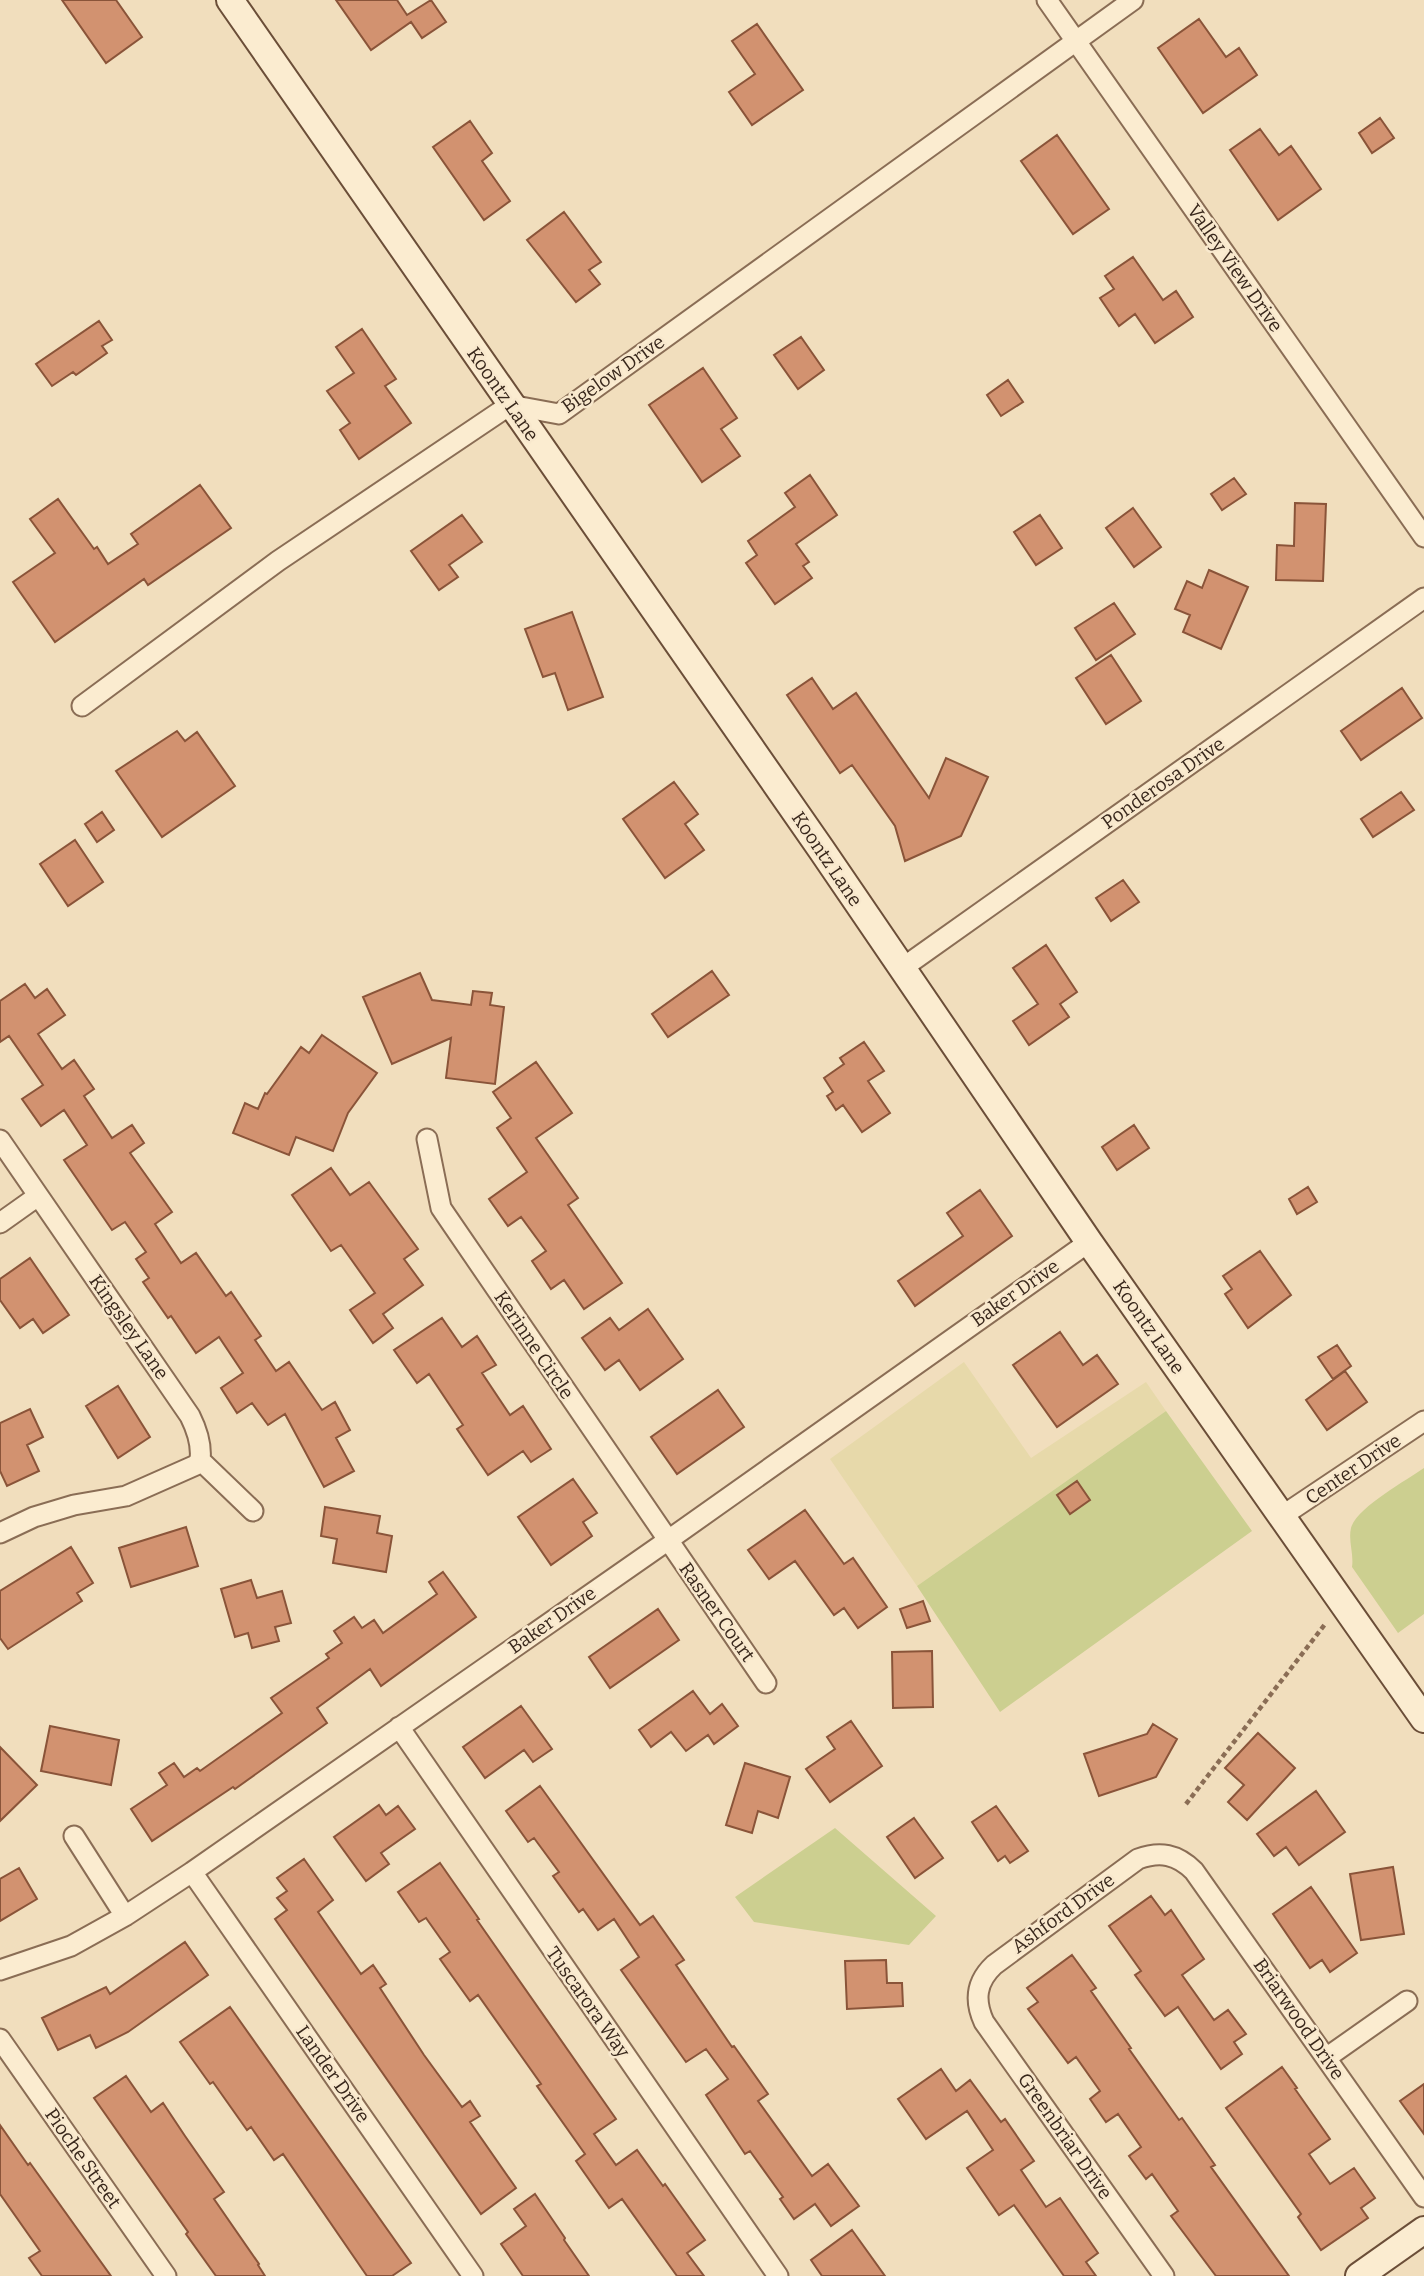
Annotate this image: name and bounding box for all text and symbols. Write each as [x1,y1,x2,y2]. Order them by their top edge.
street label: Valley View Drive [1182,200,1288,336]
street label: Bigelow Drive [557,330,669,418]
street label: Koontz Lane [462,343,544,445]
street label: Ponderosa Drive [1097,732,1229,834]
street label: Koontz Lane [787,807,867,911]
street label: Baker Drive [967,1254,1063,1332]
street label: Kingsley Lane [84,1270,174,1384]
street label: Koontz Lane [1108,1276,1190,1378]
street label: Kerinne Circle [489,1286,579,1404]
street label: Center Drive [1301,1429,1405,1509]
street label: Rasner Court [674,1558,760,1666]
street label: Baker Drive [504,1581,600,1659]
street label: Ashford Drive [1007,1868,1119,1958]
street label: Tuscarora Way [541,1942,635,2063]
street label: Briarwood Drive [1249,1954,1349,2084]
street label: Lander Drive [291,2021,375,2127]
street label: Greenbriar Drive [1013,2068,1117,2204]
street label: Pioche Street [40,2104,126,2213]

